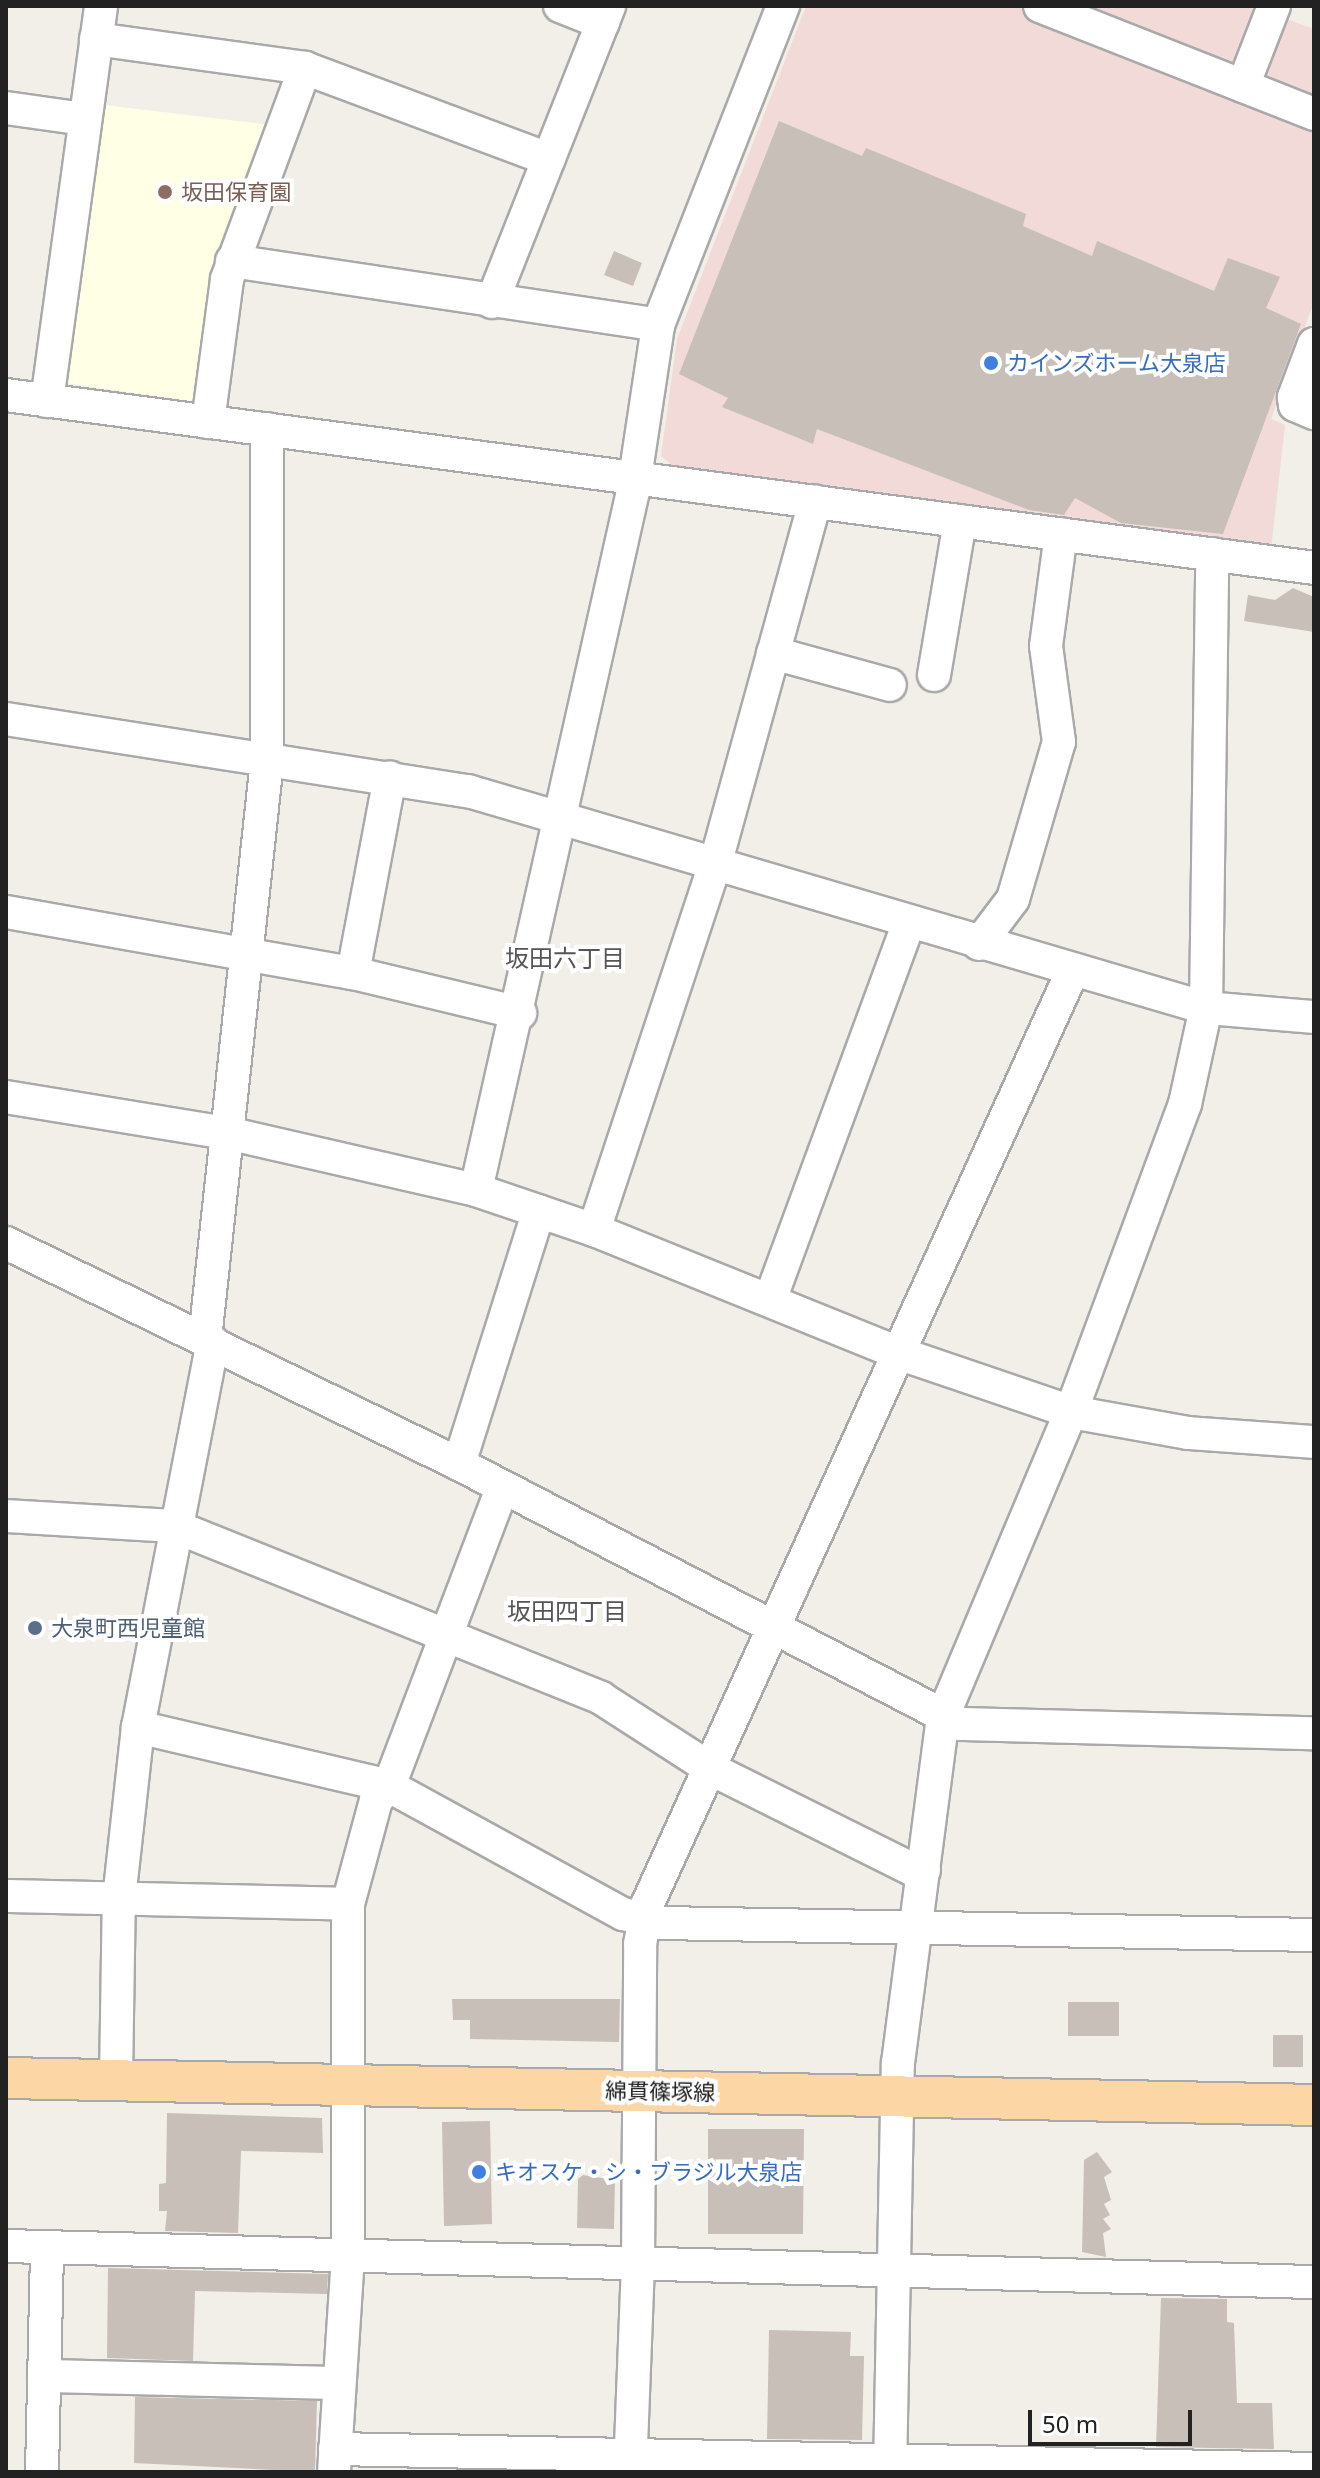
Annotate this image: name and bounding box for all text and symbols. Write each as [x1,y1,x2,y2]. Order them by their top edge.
place label: 坂田保育園 [181,179,291,205]
marker: 坂田保育園 [156,183,174,201]
place label: カインズホーム大泉店 [1007,350,1227,376]
marker: カインズホーム大泉店 [982,354,1000,372]
district label: 坂田六丁目 [505,944,625,972]
district label: 坂田四丁目 [507,1597,627,1625]
place label: 大泉町西児童館 [51,1615,205,1641]
marker: 大泉町西児童館 [26,1619,44,1637]
street label: 綿貫篠塚線 [605,2077,715,2105]
place label: キオスケ・シ・ブラジル大泉店 [495,2159,803,2185]
marker: キオスケ・シ・ブラジル大泉店 [470,2163,488,2181]
scale bar [1032,2394,1196,2444]
text: 50 m [1042,2407,1098,2440]

